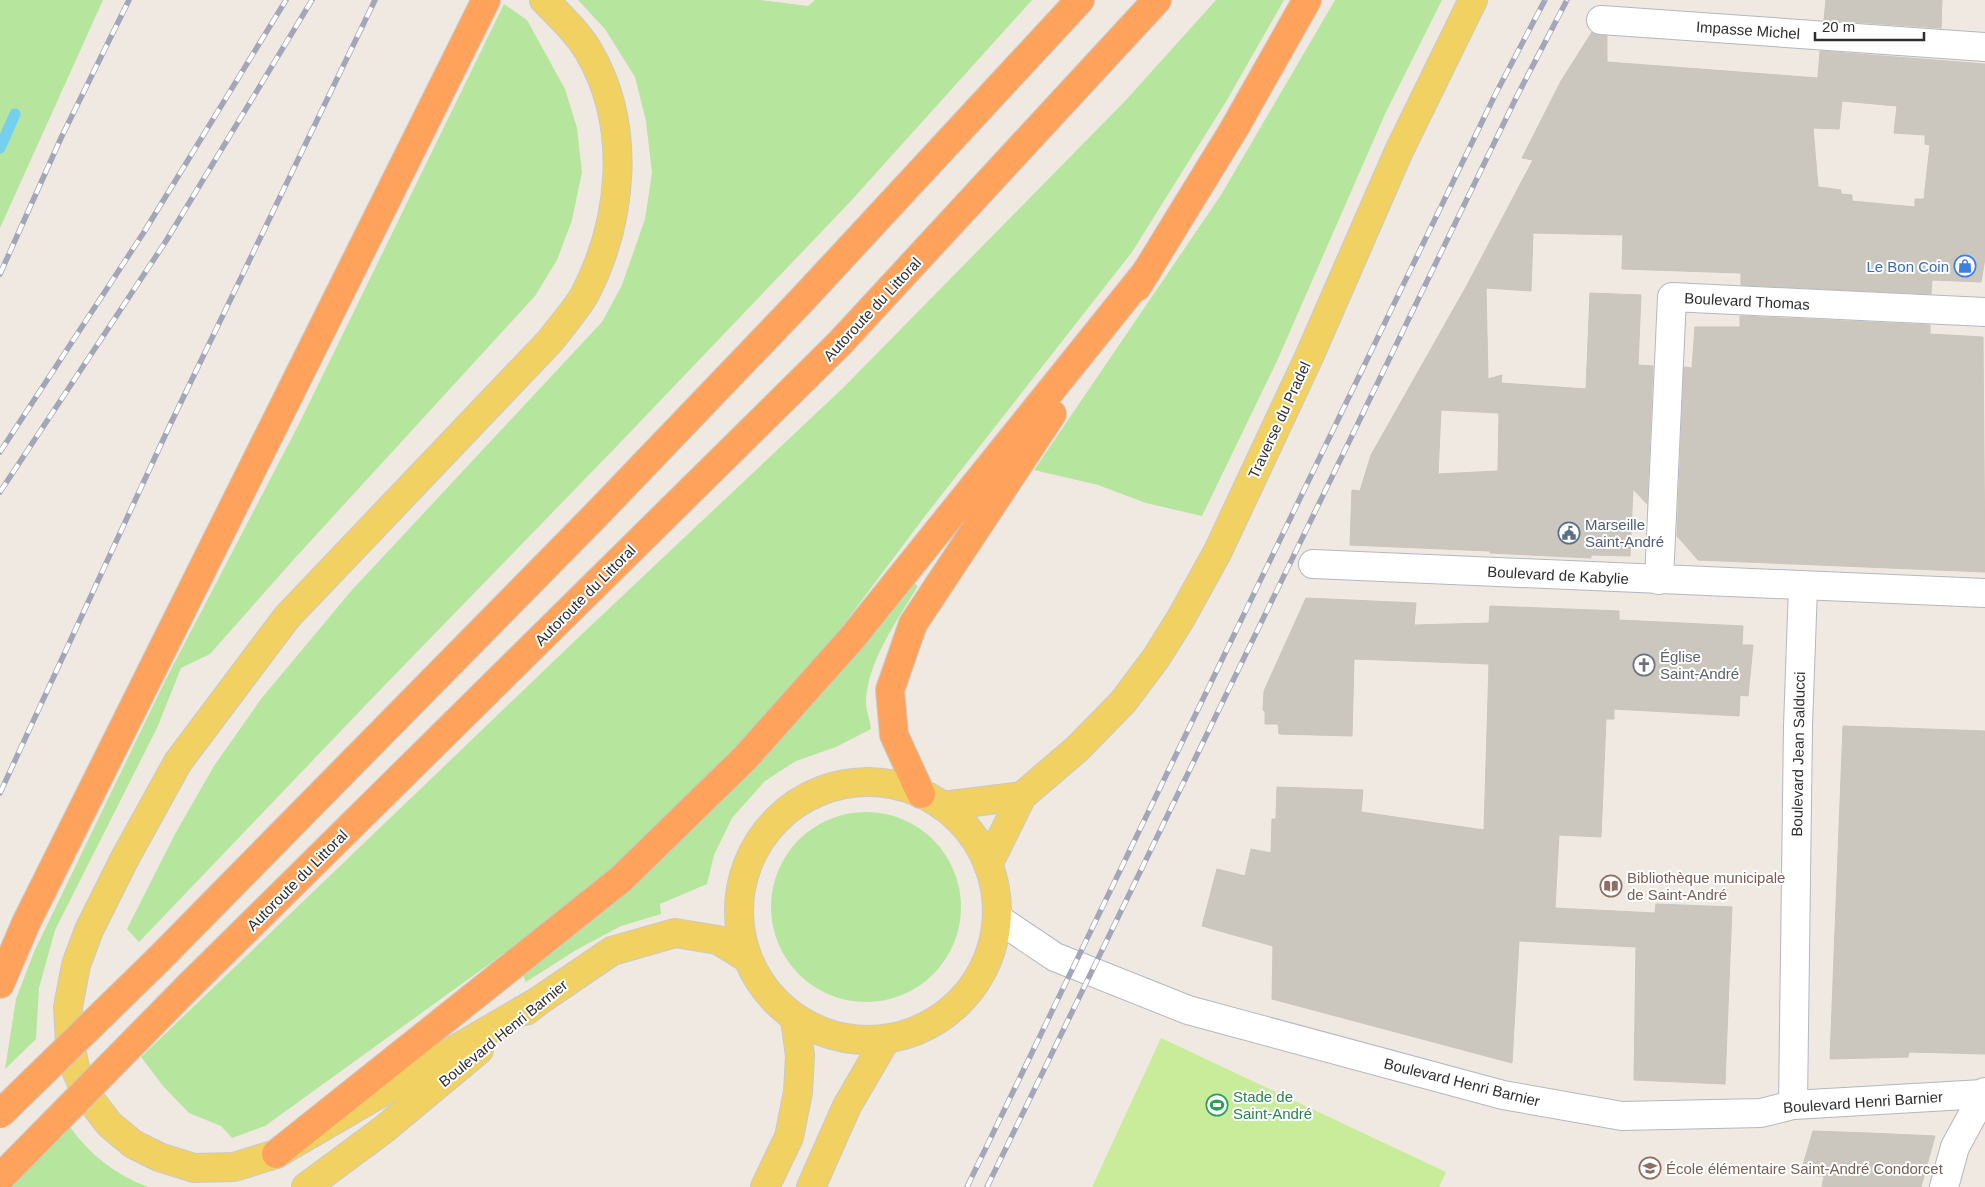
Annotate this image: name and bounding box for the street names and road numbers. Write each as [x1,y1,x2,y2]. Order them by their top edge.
street label: Impasse Michel [1695,18,1801,42]
street label: Autoroute du Littoral [820,254,924,364]
street label: Boulevard Thomas [1684,289,1810,313]
street label: Traverse du Pradel [1244,359,1314,481]
street label: Autoroute du Littoral [531,541,639,649]
street label: Boulevard de Kabylie [1487,563,1629,587]
street label: Boulevard Jean Salducci [1788,671,1808,837]
street label: Autoroute du Littoral [243,826,351,934]
street label: Boulevard Henri Barnier [435,976,571,1090]
street label: Boulevard Henri Barnier [1382,1054,1542,1110]
street label: Boulevard Henri Barnier [1783,1088,1943,1116]

